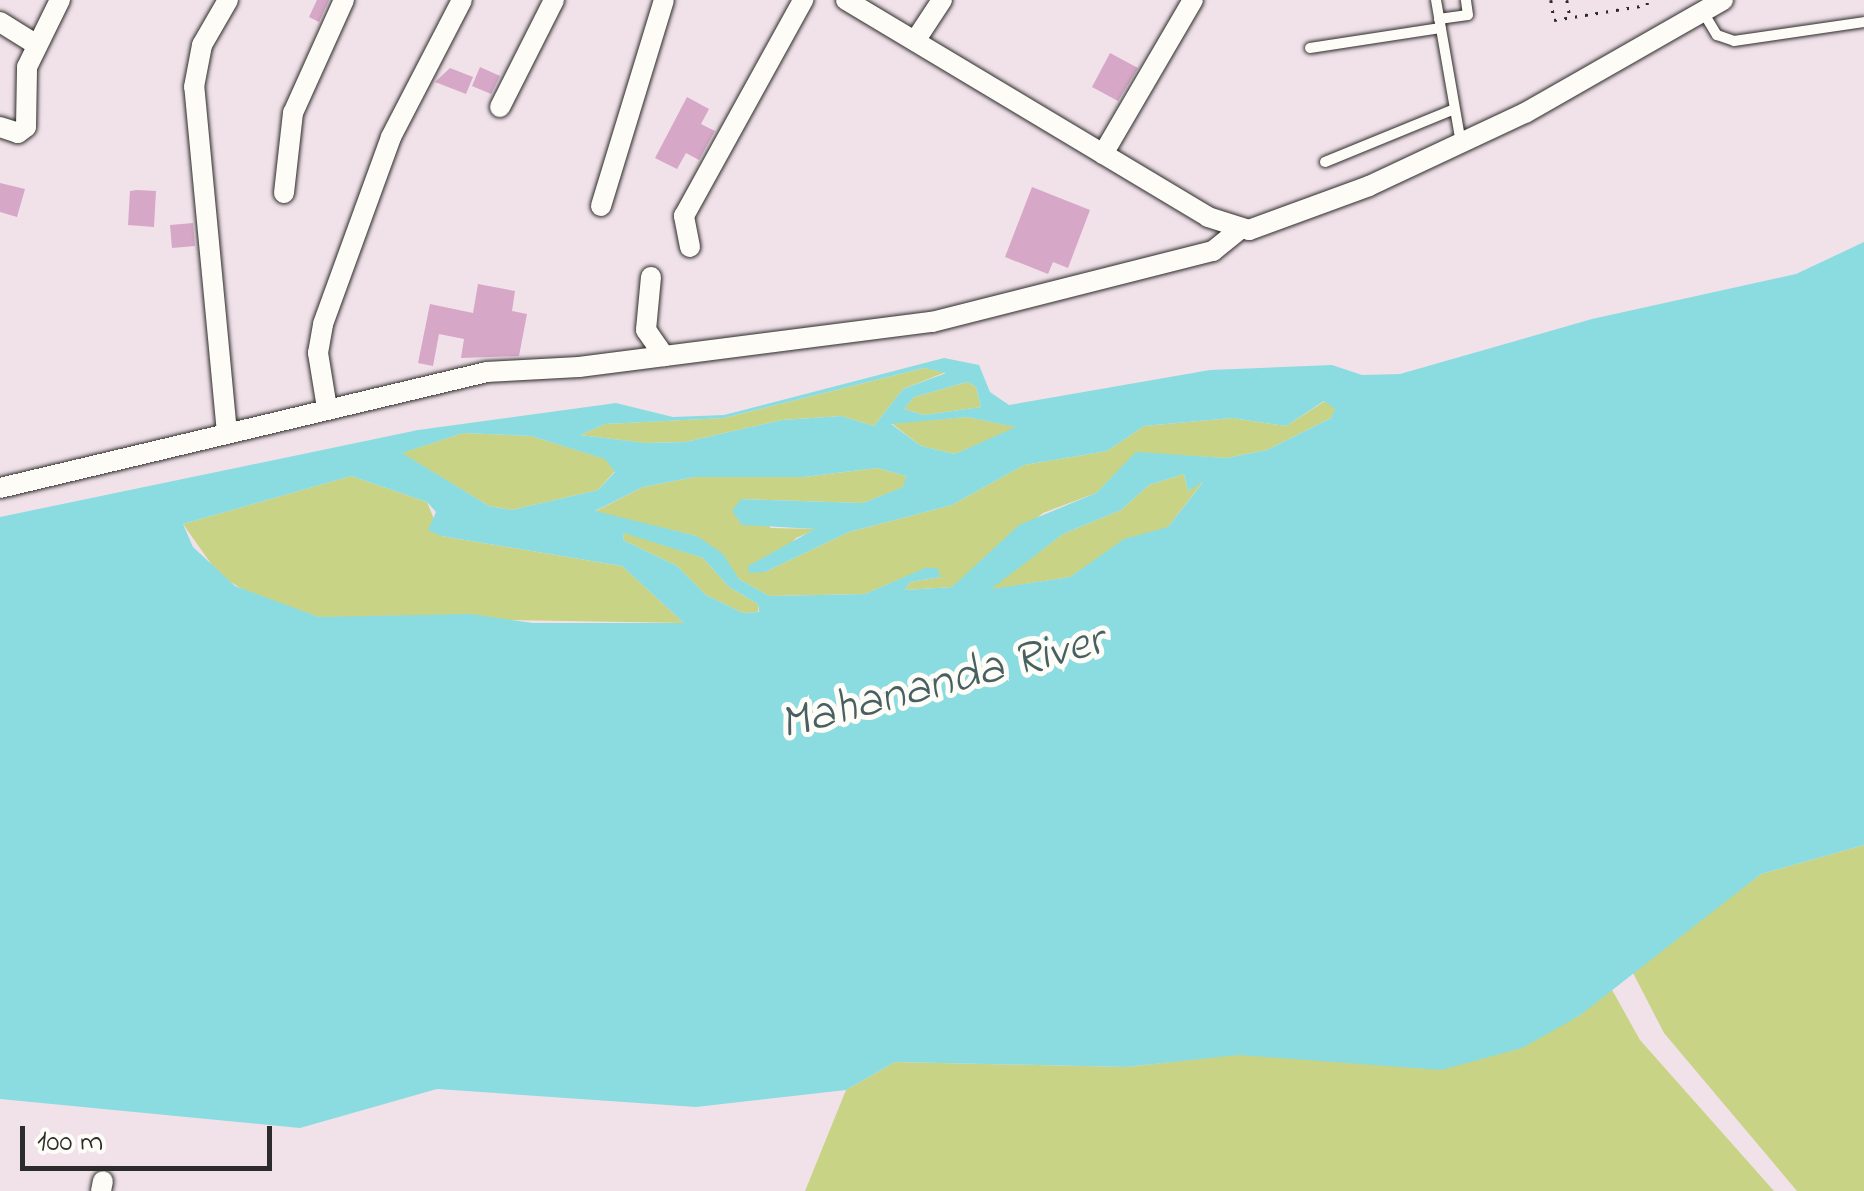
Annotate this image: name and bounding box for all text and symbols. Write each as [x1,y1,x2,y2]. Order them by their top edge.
water label: Mahananda River [773,613,1111,755]
scale bar [25,1106,278,1168]
text: 100 m [37,1121,103,1165]

